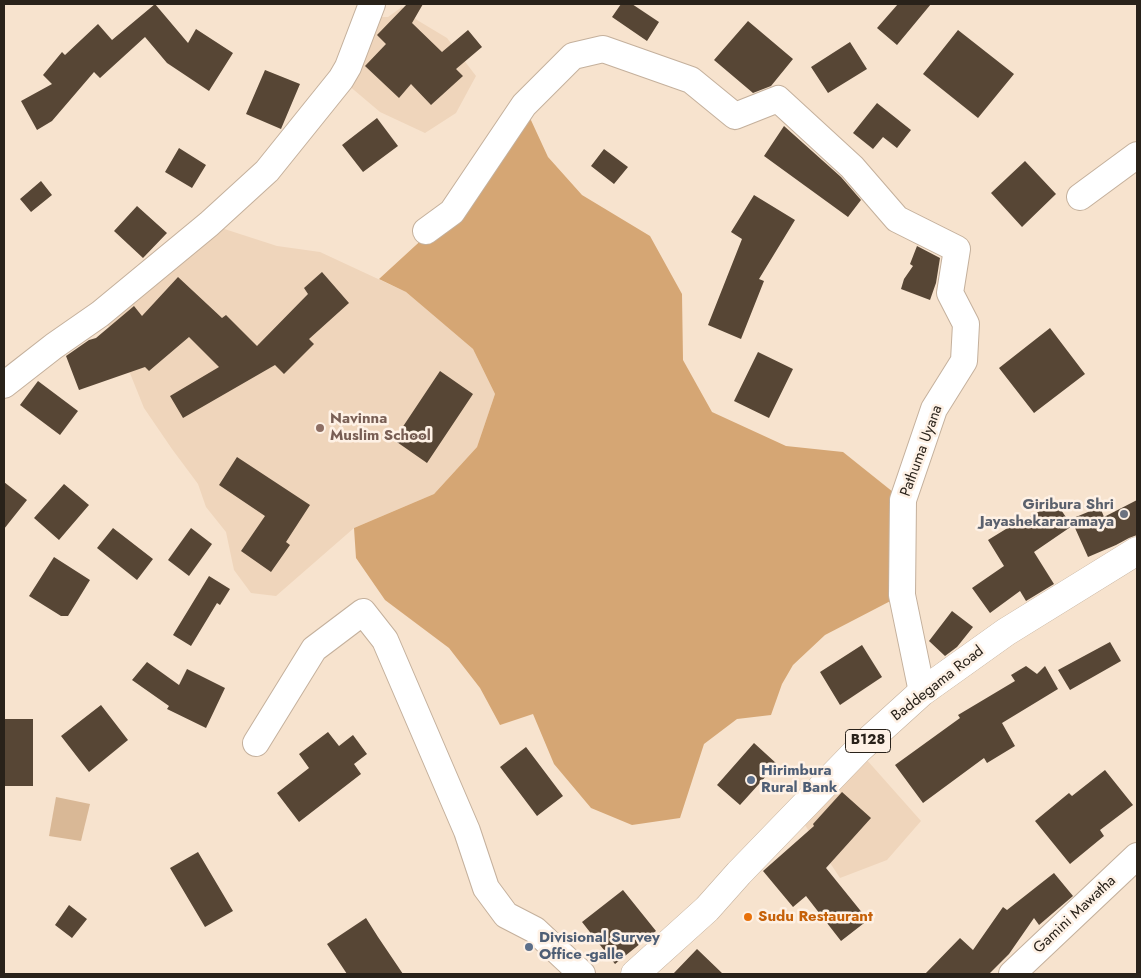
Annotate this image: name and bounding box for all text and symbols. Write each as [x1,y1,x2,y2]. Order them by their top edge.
street label: Pathuma Uyana [897,403,947,499]
place label: Navinna Muslim School [330,410,431,445]
marker: Navinna Muslim School [314,422,326,434]
place label: Giribura Shri Jayashekararamaya [980,496,1114,531]
marker: Giribura Shri Jayashekararamaya [1118,508,1130,520]
street label: Baddegama Road [888,642,988,726]
road number: B128 [846,729,890,752]
place label: Hirimbura Rural Bank [761,762,837,797]
marker: Hirimbura Rural Bank [745,774,757,786]
street label: Gamini Mawatha [1030,872,1120,958]
place label: Sudu Restaurant [758,908,873,926]
marker: Sudu Restaurant [742,911,754,923]
place label: Divisional Survey Office -galle [539,929,660,964]
marker: Divisional Survey Office -galle [523,941,535,953]

